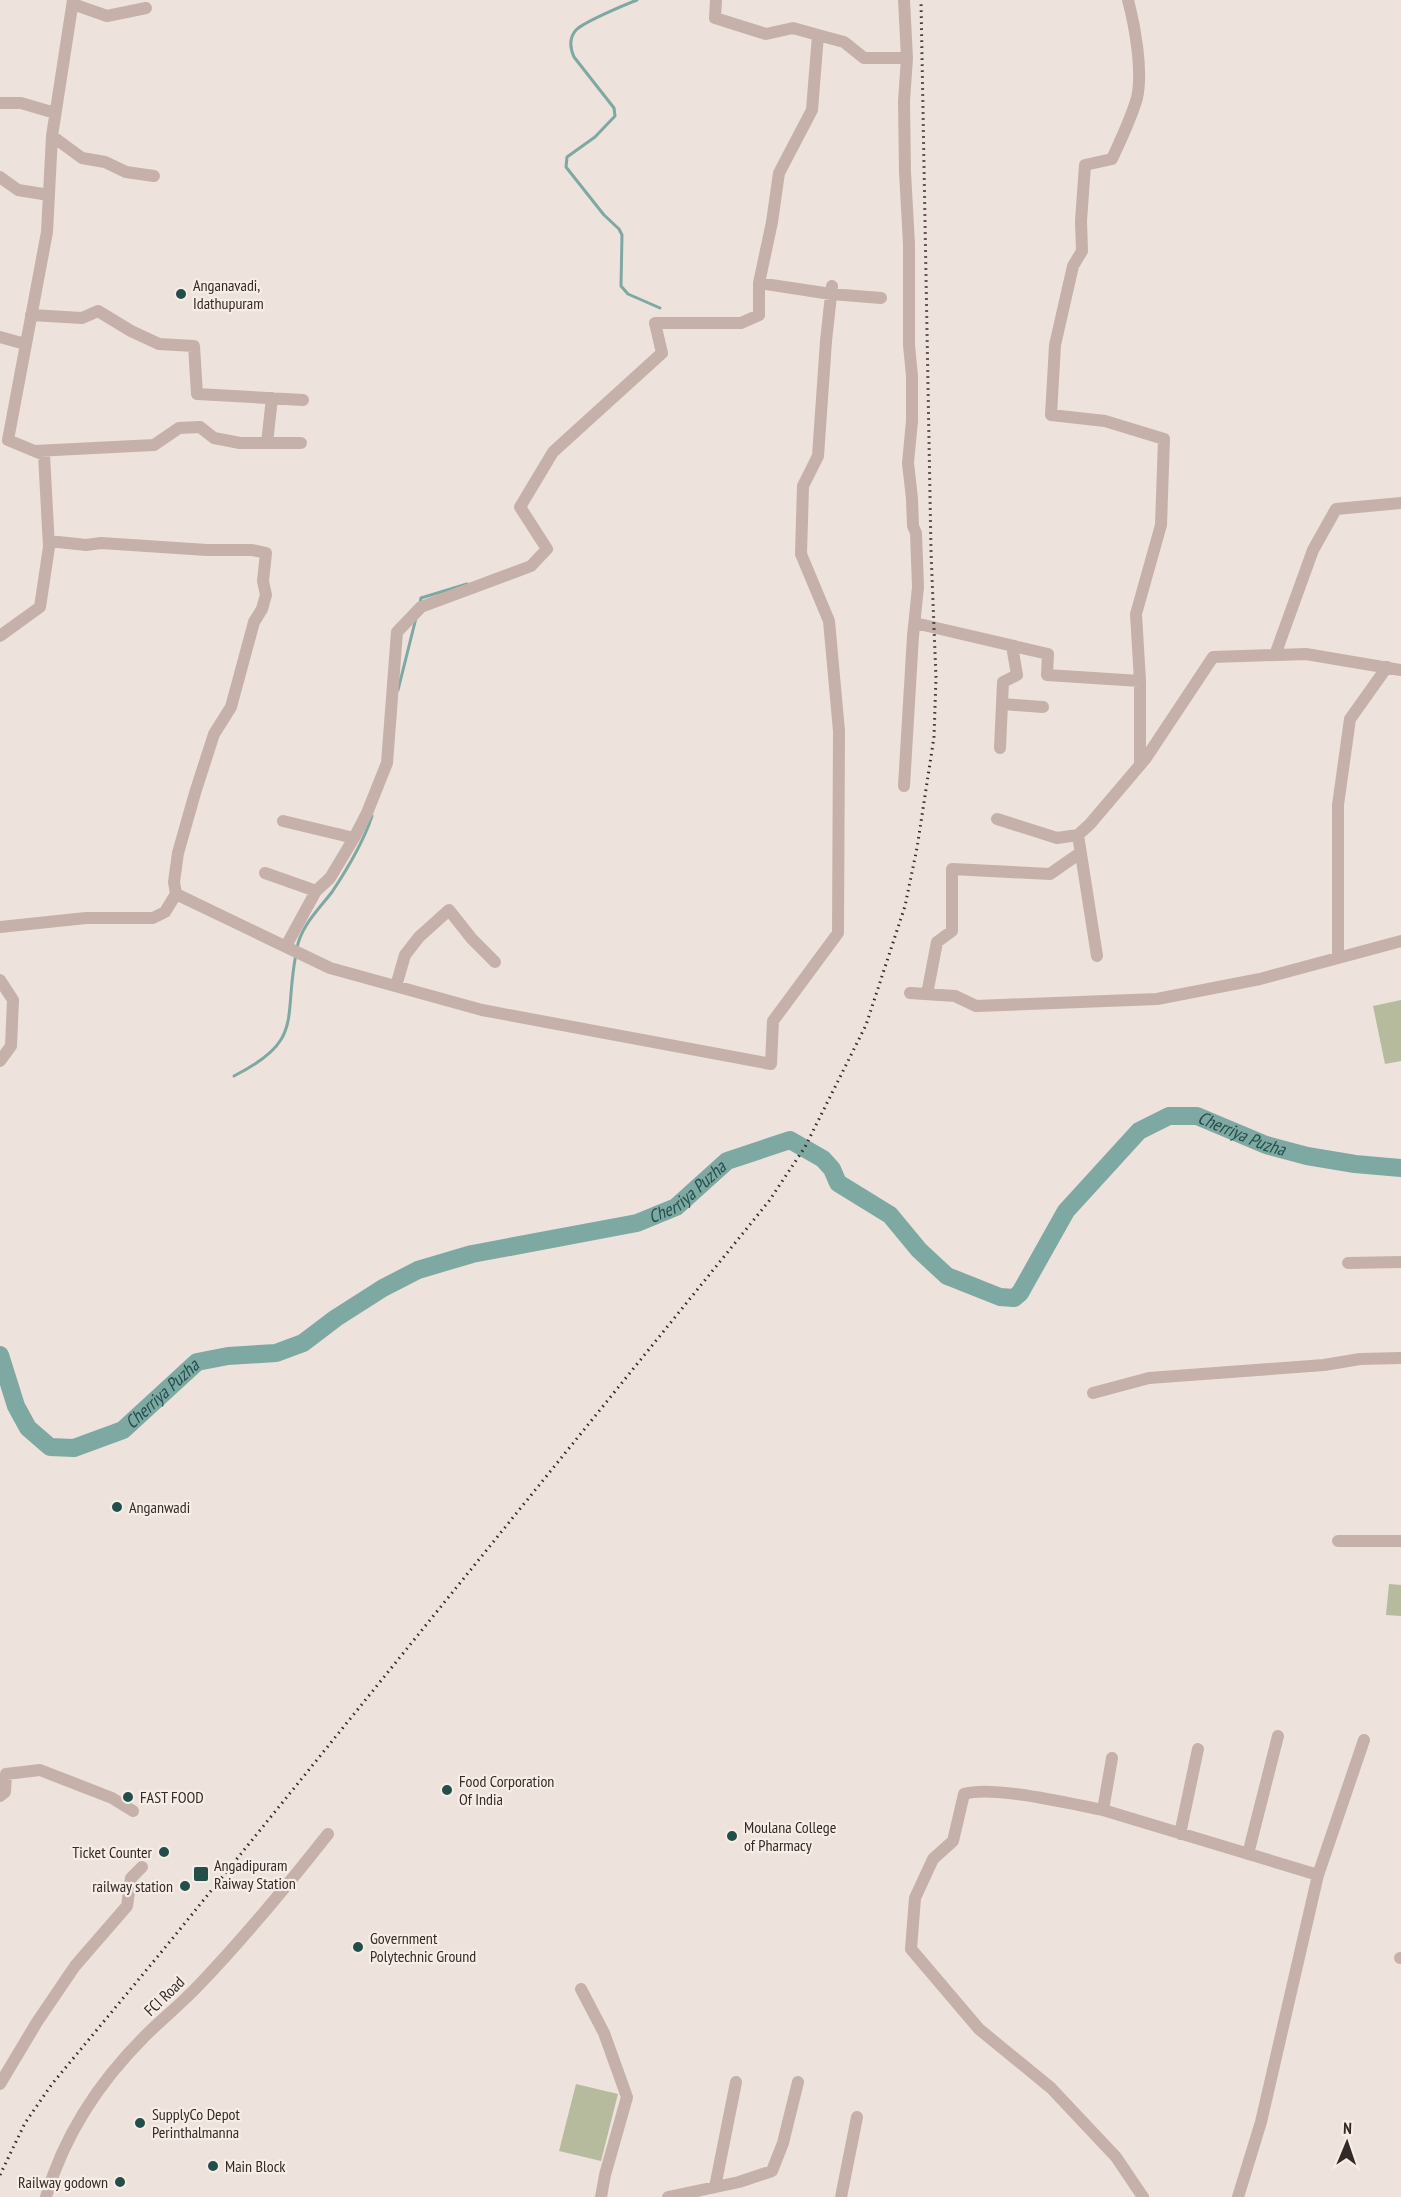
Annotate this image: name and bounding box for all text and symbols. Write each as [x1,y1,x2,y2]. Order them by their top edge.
place label: Anganavadi, Idathupuram [193,275,264,313]
marker: Anganavadi, Idathupuram [174,287,188,301]
water label: Cherriya Puzha [1195,1106,1289,1161]
water label: Cherriya Puzha [645,1155,731,1228]
water label: Cherriya Puzha [120,1353,204,1433]
place label: Anganwadi [129,1497,190,1517]
marker: Anganwadi [110,1500,124,1514]
place label: Food Corporation Of India [459,1771,554,1809]
marker: Food Corporation Of India [440,1783,454,1797]
place label: FAST FOOD [140,1787,204,1807]
marker: FAST FOOD [121,1790,135,1804]
place label: Moulana College of Pharmacy [744,1817,836,1855]
marker: Moulana College of Pharmacy [725,1829,739,1843]
place label: Ticket Counter [72,1842,153,1862]
marker: Ticket Counter [157,1845,171,1859]
place label: Angadipuram Raiway Station [214,1855,296,1893]
marker: Angadipuram Raiway Station [192,1865,210,1883]
place label: railway station [92,1876,173,1896]
marker: railway station [178,1879,192,1893]
place label: Government Polytechnic Ground [370,1928,476,1966]
marker: Government Polytechnic Ground [351,1940,365,1954]
street label: FCI Road [140,1972,188,2020]
place label: SupplyCo Depot Perinthalmanna [152,2104,241,2142]
north arrow [1317,2113,1377,2173]
marker: SupplyCo Depot Perinthalmanna [133,2116,147,2130]
text: N [1343,2118,1352,2138]
place label: Main Block [225,2156,286,2176]
marker: Main Block [206,2159,220,2173]
place label: Railway godown [18,2172,108,2192]
marker: Railway godown [113,2175,127,2189]

